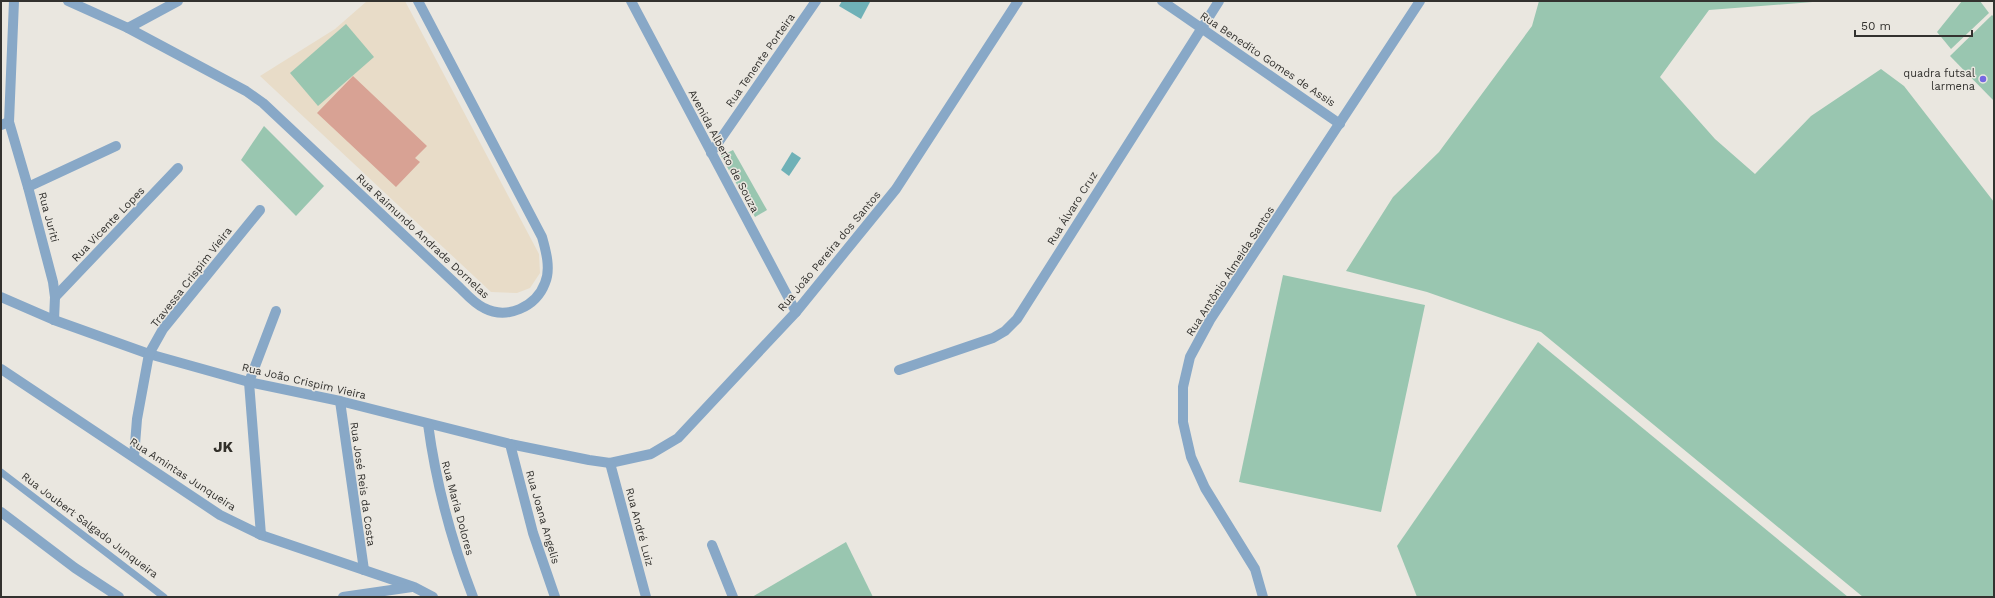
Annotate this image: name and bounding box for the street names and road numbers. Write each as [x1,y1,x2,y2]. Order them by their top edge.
street label: Rua Benedito Gomes de Assis [1198,9,1338,110]
street label: Rua Tenente Porteira [723,11,798,110]
street label: Avenida Alberto de Souza [686,88,762,215]
street label: Rua Álvaro Cruz [1044,168,1100,248]
street label: Rua Raimundo Andrade Dornelas [353,171,492,302]
street label: Rua Vicente Lopes [69,184,148,265]
street label: Rua João Pereira dos Santos [775,188,884,314]
street label: Rua Juriti [36,191,61,244]
street label: Rua Antônio Almeida Santos [1184,204,1277,339]
street label: Travessa Crispim Vieira [148,224,235,330]
street label: Rua João Crispim Vieira [241,361,367,402]
street label: Rua José Reis da Costa [347,421,378,547]
street label: Rua Amintas Junqueira [127,435,238,514]
street label: Rua Maria Dolores [439,459,476,557]
street label: Rua Joana Angelis [523,469,562,566]
street label: Rua Joubert Salgado Junqueira [19,470,161,581]
street label: Rua André Luiz [623,486,656,568]

